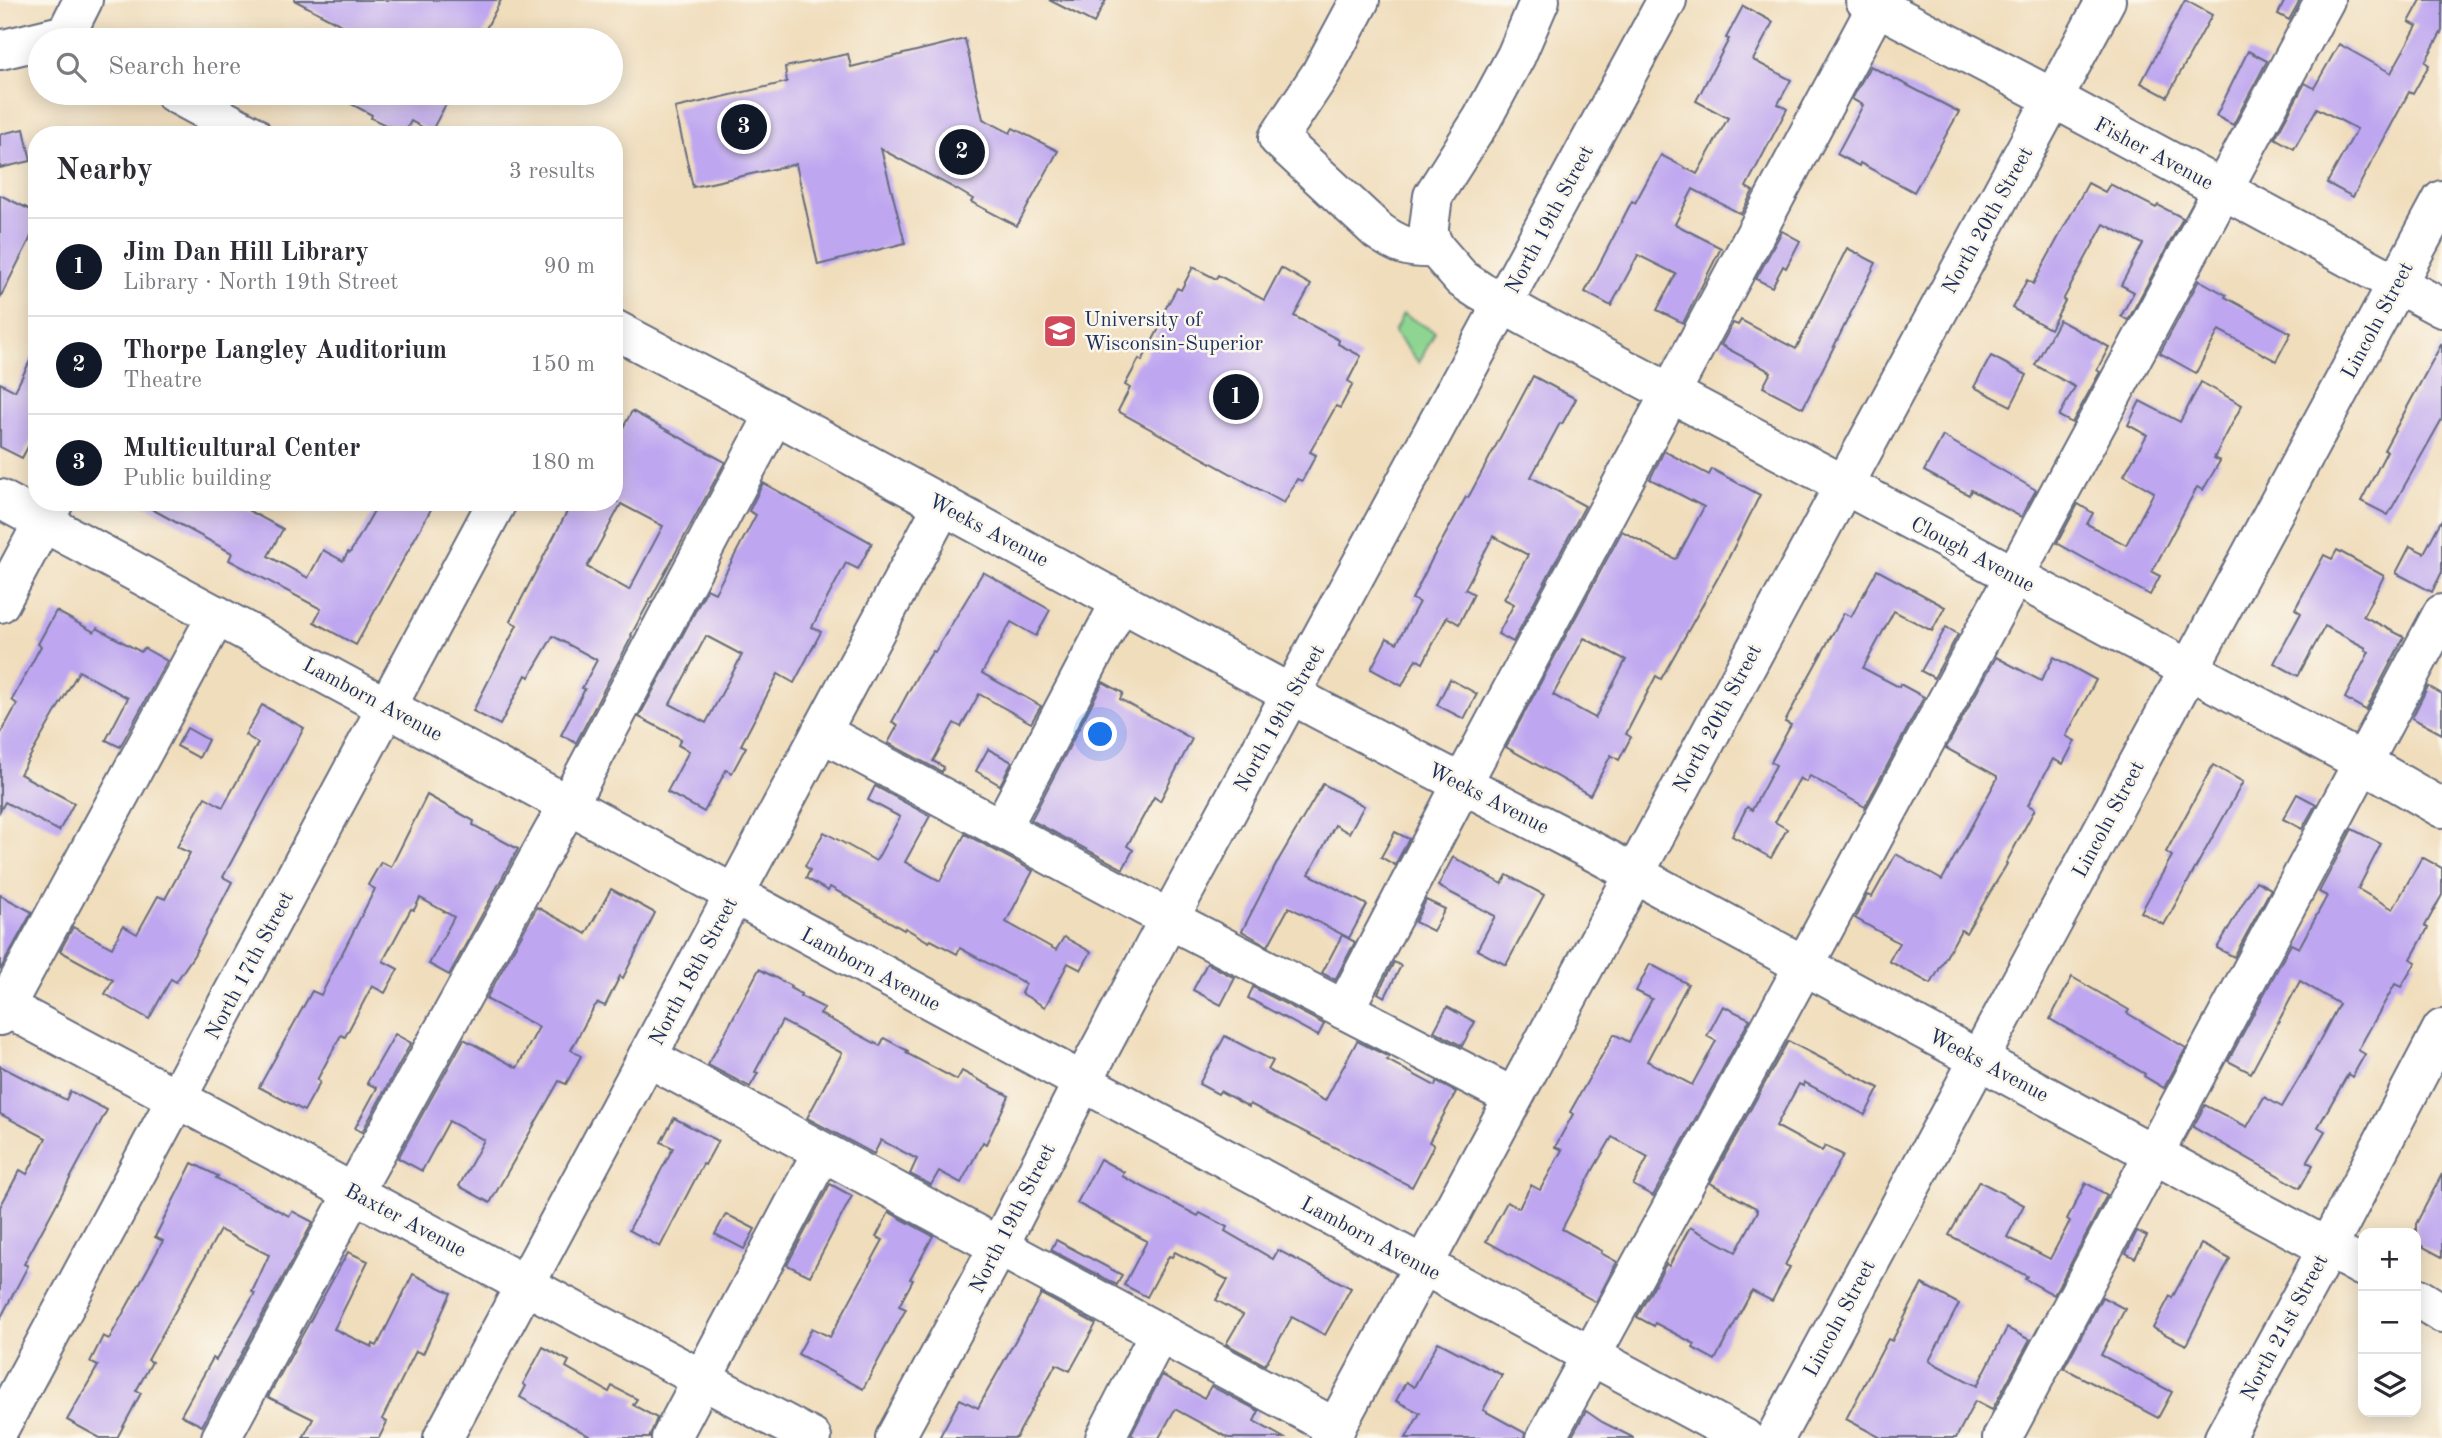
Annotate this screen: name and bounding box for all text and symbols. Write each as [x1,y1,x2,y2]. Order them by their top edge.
search box [28,28,623,105]
icon: search [52,48,90,86]
text: Search here [108,54,241,80]
pin: 3 [721,101,767,153]
street label: Fisher Avenue [2090,114,2216,194]
pin: 2 [939,126,985,178]
street label: North 19th Street [1502,142,1598,297]
street label: North 20th Street [1939,144,2037,298]
text: Nearby [56,156,153,186]
text: 3 results [509,160,595,183]
text: Jim Dan Hill Library [123,240,369,266]
text: 1 [72,255,86,278]
text: 90 m [544,255,595,278]
street label: Lincoln Street [2339,259,2418,383]
text: Library · North 19th Street [123,271,398,294]
place label: University of Wisconsin-Superior [1084,310,1264,355]
school or university icon: University of Wisconsin-Superior [1041,312,1079,350]
text: Thorpe Langley Auditorium [123,338,447,364]
text: 2 [72,353,86,376]
text: 150 m [530,353,595,376]
text: Theatre [123,369,202,392]
pin: 1 [1213,371,1259,423]
text: Multicultural Center [123,436,361,462]
text: 3 [72,451,86,474]
text: 180 m [530,451,595,474]
text: Public building [123,467,271,490]
street label: Weeks Avenue [925,491,1052,572]
street label: Clough Avenue [1907,514,2038,597]
street label: North 20th Street [1670,641,1766,796]
street label: North 19th Street [1231,642,1329,796]
street label: Lamborn Avenue [299,655,446,746]
your location [1083,717,1117,751]
street label: Lincoln Street [2070,758,2149,882]
street label: Weeks Avenue [1425,760,1552,839]
street label: North 17th Street [202,888,298,1043]
street label: North 18th Street [646,894,742,1049]
street label: Lamborn Avenue [797,925,944,1016]
street label: Weeks Avenue [1925,1026,2052,1107]
street label: North 19th Street [967,1141,1060,1297]
street label: Baxter Avenue [341,1181,469,1262]
street label: Lamborn Avenue [1297,1194,1444,1285]
map controls [2358,1228,2421,1417]
button: + [2358,1228,2421,1291]
street label: North 21st Street [2238,1251,2333,1404]
street label: Lincoln Street [1801,1257,1880,1381]
button: − [2358,1291,2421,1354]
button: layers [2358,1354,2421,1417]

